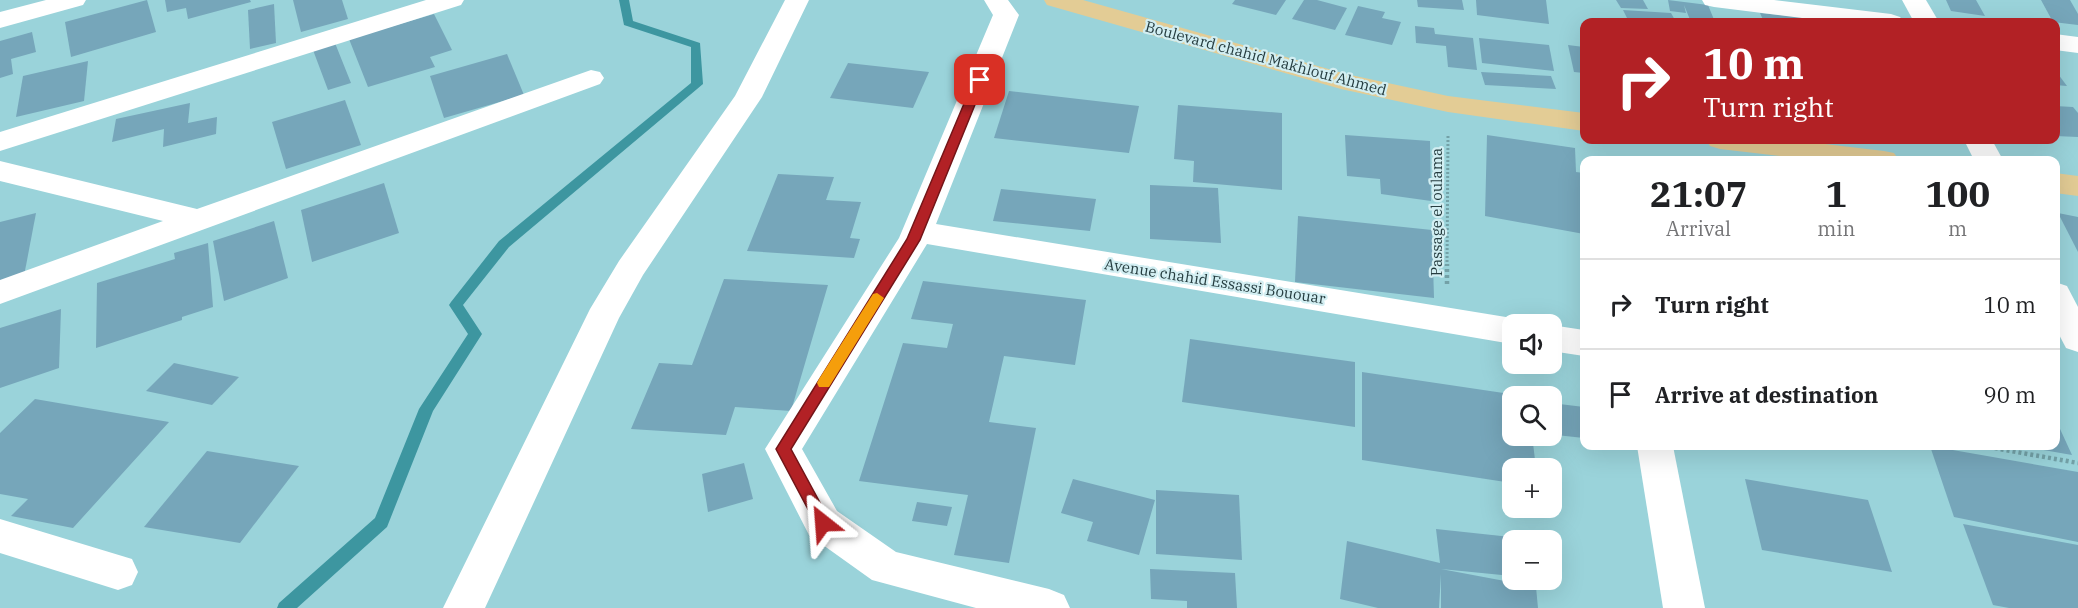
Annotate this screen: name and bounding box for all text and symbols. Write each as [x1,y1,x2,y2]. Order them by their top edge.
street label: Boulevard chahid Makhlouf Ahmed [1143,17,1389,99]
text: 10 m [1703,36,1804,91]
icon: right [1604,42,1682,120]
pin [954,54,1005,105]
icon: arrive [963,63,996,96]
text: Turn right [1703,89,1834,124]
street label: Passage el oulama [1427,148,1446,276]
text: 21:07 [1650,170,1747,217]
text: 1 [1825,170,1847,217]
text: 100 [1925,170,1990,217]
text: Arrival [1666,215,1731,242]
text: min [1817,215,1855,242]
text: m [1948,215,1967,242]
street label: Avenue chahid Essassi Bououar [1103,254,1327,308]
icon: right [1604,288,1637,321]
text: Turn right [1655,290,1769,319]
text: 10 m [1984,290,2036,319]
map controls [1502,314,1562,590]
button: sound [1502,314,1562,374]
icon: arrive [1604,378,1637,411]
text: Arrive at destination [1655,380,1878,409]
text: 90 m [1984,380,2036,409]
button: search [1502,386,1562,446]
button: + [1502,458,1562,518]
position arrow [791,491,855,555]
button: − [1502,530,1562,590]

